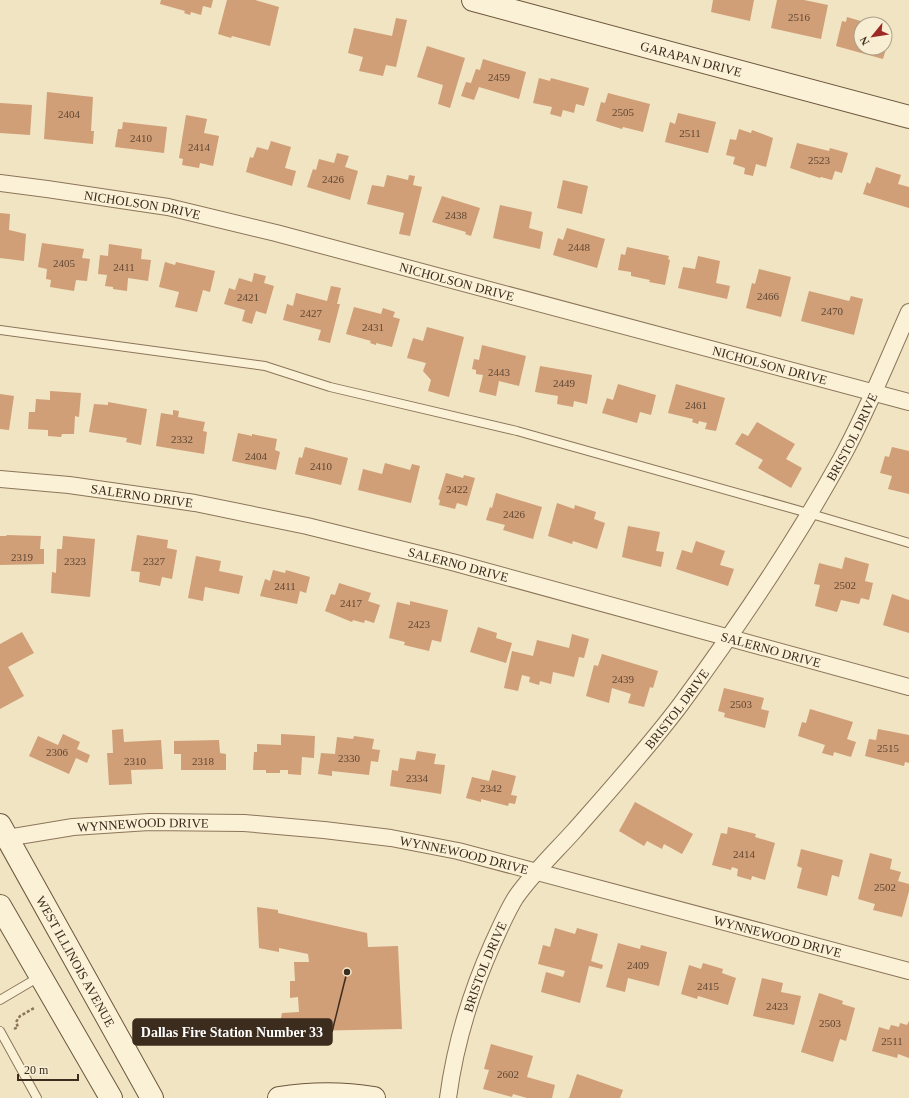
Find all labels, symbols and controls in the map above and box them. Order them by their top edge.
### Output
house number: 2516 [788,11,811,23]
north arrow [853,16,893,56]
text: N [857,35,872,47]
street label: GARAPAN DRIVE [639,38,744,80]
house number: 2459 [488,71,511,83]
house number: 2505 [612,106,635,118]
house number: 2404 [58,108,81,120]
house number: 2511 [679,127,701,139]
house number: 2410 [130,132,153,144]
house number: 2414 [188,141,211,153]
house number: 2523 [808,154,831,166]
house number: 2426 [322,173,345,185]
street label: NICHOLSON DRIVE [83,188,202,223]
house number: 2438 [445,209,468,221]
house number: 2448 [568,241,591,253]
house number: 2405 [53,257,76,269]
street label: NICHOLSON DRIVE [398,259,516,304]
house number: 2411 [113,261,135,273]
house number: 2466 [757,290,780,302]
house number: 2421 [237,291,259,303]
house number: 2470 [821,305,844,317]
house number: 2427 [300,307,323,319]
house number: 2431 [362,321,384,333]
street label: NICHOLSON DRIVE [711,343,829,388]
house number: 2443 [488,366,511,378]
house number: 2449 [553,377,576,389]
street label: BRISTOL DRIVE [823,391,881,483]
house number: 2461 [685,399,707,411]
house number: 2332 [171,433,193,445]
house number: 2404 [245,450,268,462]
house number: 2410 [310,460,333,472]
street label: SALERNO DRIVE [90,481,194,511]
house number: 2422 [446,483,468,495]
house number: 2426 [503,508,526,520]
street label: SALERNO DRIVE [407,544,510,585]
house number: 2319 [11,551,34,563]
house number: 2323 [64,555,87,567]
house number: 2327 [143,555,166,567]
house number: 2502 [834,579,856,591]
house number: 2411 [274,580,296,592]
house number: 2417 [340,597,363,609]
house number: 2423 [408,618,431,630]
street label: SALERNO DRIVE [719,629,823,671]
street label: BRISTOL DRIVE [642,666,712,752]
house number: 2439 [612,673,635,685]
house number: 2503 [730,698,753,710]
house number: 2515 [877,742,900,754]
house number: 2306 [46,746,69,758]
house number: 2330 [338,752,361,764]
house number: 2310 [124,755,147,767]
house number: 2318 [192,755,215,767]
house number: 2334 [406,772,429,784]
house number: 2342 [480,782,502,794]
street label: WYNNEWOOD DRIVE [77,815,209,835]
street label: WYNNEWOOD DRIVE [398,833,530,877]
house number: 2414 [733,848,756,860]
house number: 2502 [874,881,896,893]
street label: WEST ILLINOIS AVENUE [33,893,118,1030]
street label: WYNNEWOOD DRIVE [712,912,843,961]
street label: BRISTOL DRIVE [460,919,510,1014]
house number: 2409 [627,959,650,971]
house number: 2415 [697,980,720,992]
house number: 2423 [766,1000,789,1012]
house number: 2503 [819,1017,842,1029]
callout: Dallas Fire Station Number 33 [133,1019,332,1045]
text: Dallas Fire Station Number 33 [141,1025,323,1040]
house number: 2511 [881,1035,903,1047]
scale bar [18,1056,78,1082]
text: 20 m [24,1063,49,1077]
house number: 2602 [497,1068,519,1080]

